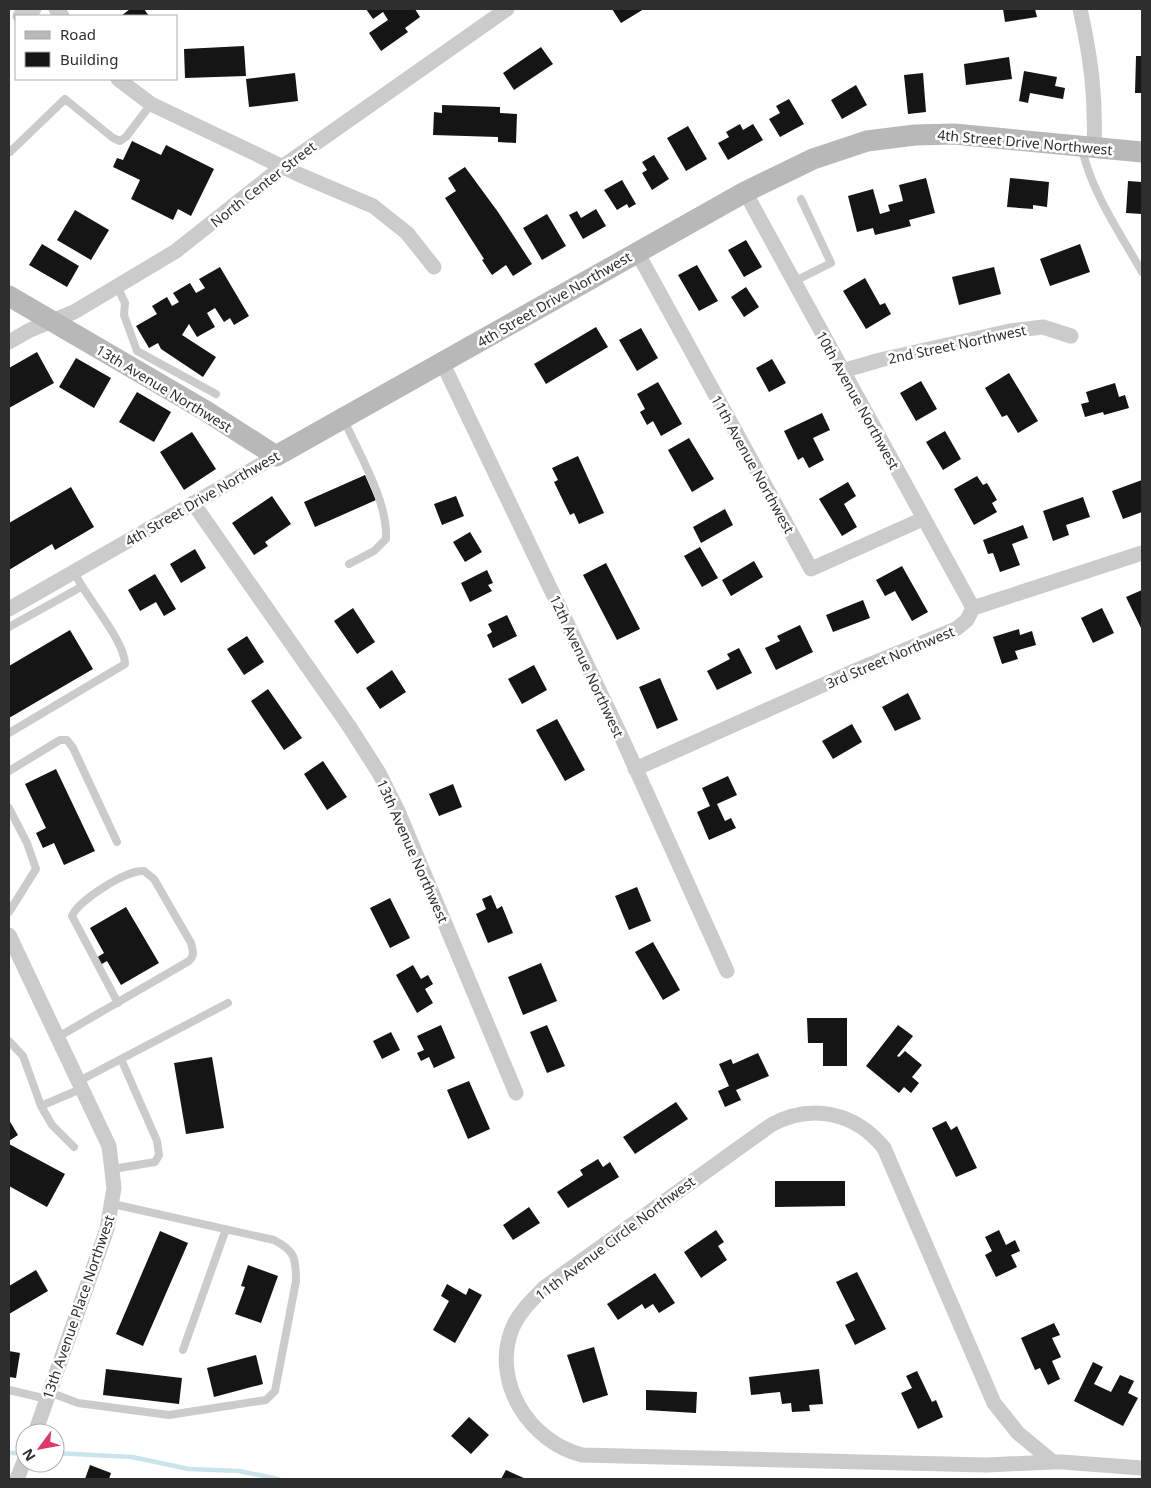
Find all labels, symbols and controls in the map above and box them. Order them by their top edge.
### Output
legend [15,15,178,80]
text: Road [60,24,96,44]
text: Building [60,49,118,69]
street label: 4th Street Drive Northwest [937,125,1113,159]
street label: North Center Street [206,137,320,231]
street label: 4th Street Drive Northwest [473,247,635,351]
street label: 2nd Street Northwest [886,320,1028,368]
street label: 10th Avenue Northwest [812,327,904,473]
street label: 13th Avenue Northwest [92,340,236,436]
street label: 11th Avenue Northwest [707,391,799,537]
street label: 4th Street Drive Northwest [121,446,283,550]
street label: 12th Avenue Northwest [546,592,628,740]
street label: 3rd Street Northwest [823,621,957,693]
street label: 13th Avenue Northwest [373,776,453,926]
street label: 11th Avenue Circle Northwest [531,1172,699,1304]
street label: 13th Avenue Place Northwest [38,1212,118,1402]
north arrow [15,1423,65,1473]
text: N [17,1445,40,1465]

